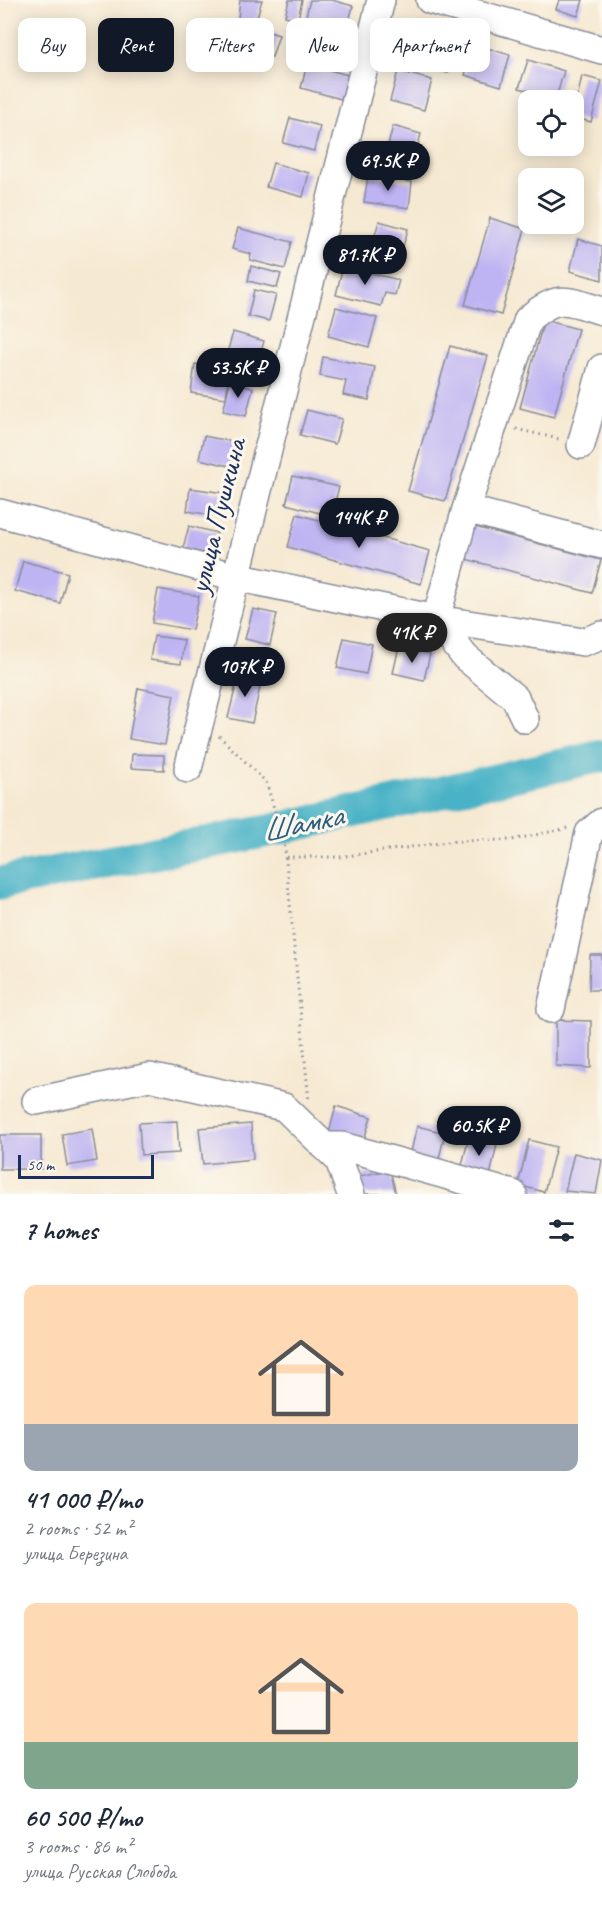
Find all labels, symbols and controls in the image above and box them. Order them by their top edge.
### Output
chip: Buy [18,18,86,72]
chip: Rent [98,18,174,72]
chip: Filters [186,18,274,72]
chip: New [286,18,358,72]
chip: Apartment [370,18,490,72]
map controls [518,90,584,234]
button: locate [518,90,584,156]
pin: 69.5K ₽ [333,141,443,192]
text: 69.5K ₽ [360,148,416,173]
button: layers [518,168,584,234]
pin: 81.7K ₽ [310,235,420,286]
text: 81.7K ₽ [337,242,393,267]
pin: 53.5K ₽ [183,348,293,399]
text: 53.5K ₽ [210,355,266,380]
street label: улица Пушкина [179,432,255,599]
pin: 144K ₽ [310,498,408,549]
text: 144K ₽ [333,505,385,530]
pin: 41K ₽ [370,613,454,664]
text: 41K ₽ [390,620,434,645]
pin: 107K ₽ [196,647,294,698]
text: 107K ₽ [219,654,271,679]
water label: Шамка [258,794,349,851]
pin: 60.5K ₽ [424,1106,534,1157]
text: 60.5K ₽ [451,1113,507,1138]
scale bar [18,1152,154,1180]
text: 50 m [27,1155,54,1175]
text: 7 homes [24,1214,97,1247]
icon: filters [545,1214,578,1247]
icon: home [247,1324,355,1432]
text: 41 000 ₽/mo [24,1483,142,1516]
text: 2 rooms · 52 m² [24,1516,132,1541]
text: улица Березина [24,1541,127,1566]
icon: home [247,1642,355,1750]
text: 60 500 ₽/mo [24,1801,142,1834]
text: 3 rooms · 86 m² [24,1834,132,1859]
text: улица Русская Слобода [24,1859,176,1884]

